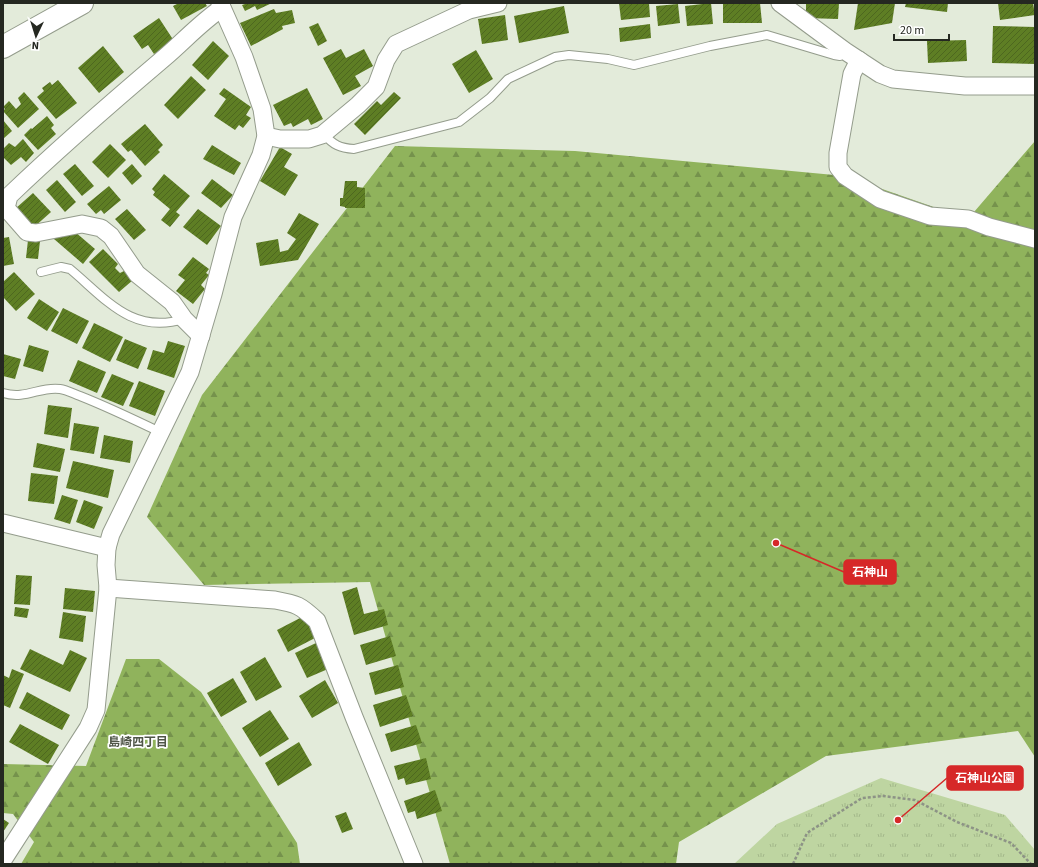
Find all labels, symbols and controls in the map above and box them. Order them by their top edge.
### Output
north arrow [16,16,56,56]
scale bar [894,16,949,42]
text: 20 m [900,22,924,39]
text: N [31,38,40,53]
callout: 石神山 [844,560,896,584]
text: 石神山 [852,564,888,581]
district label: 島崎四丁目 [108,734,168,751]
callout: 石神山公園 [947,766,1023,790]
text: 石神山公園 [955,770,1015,787]

